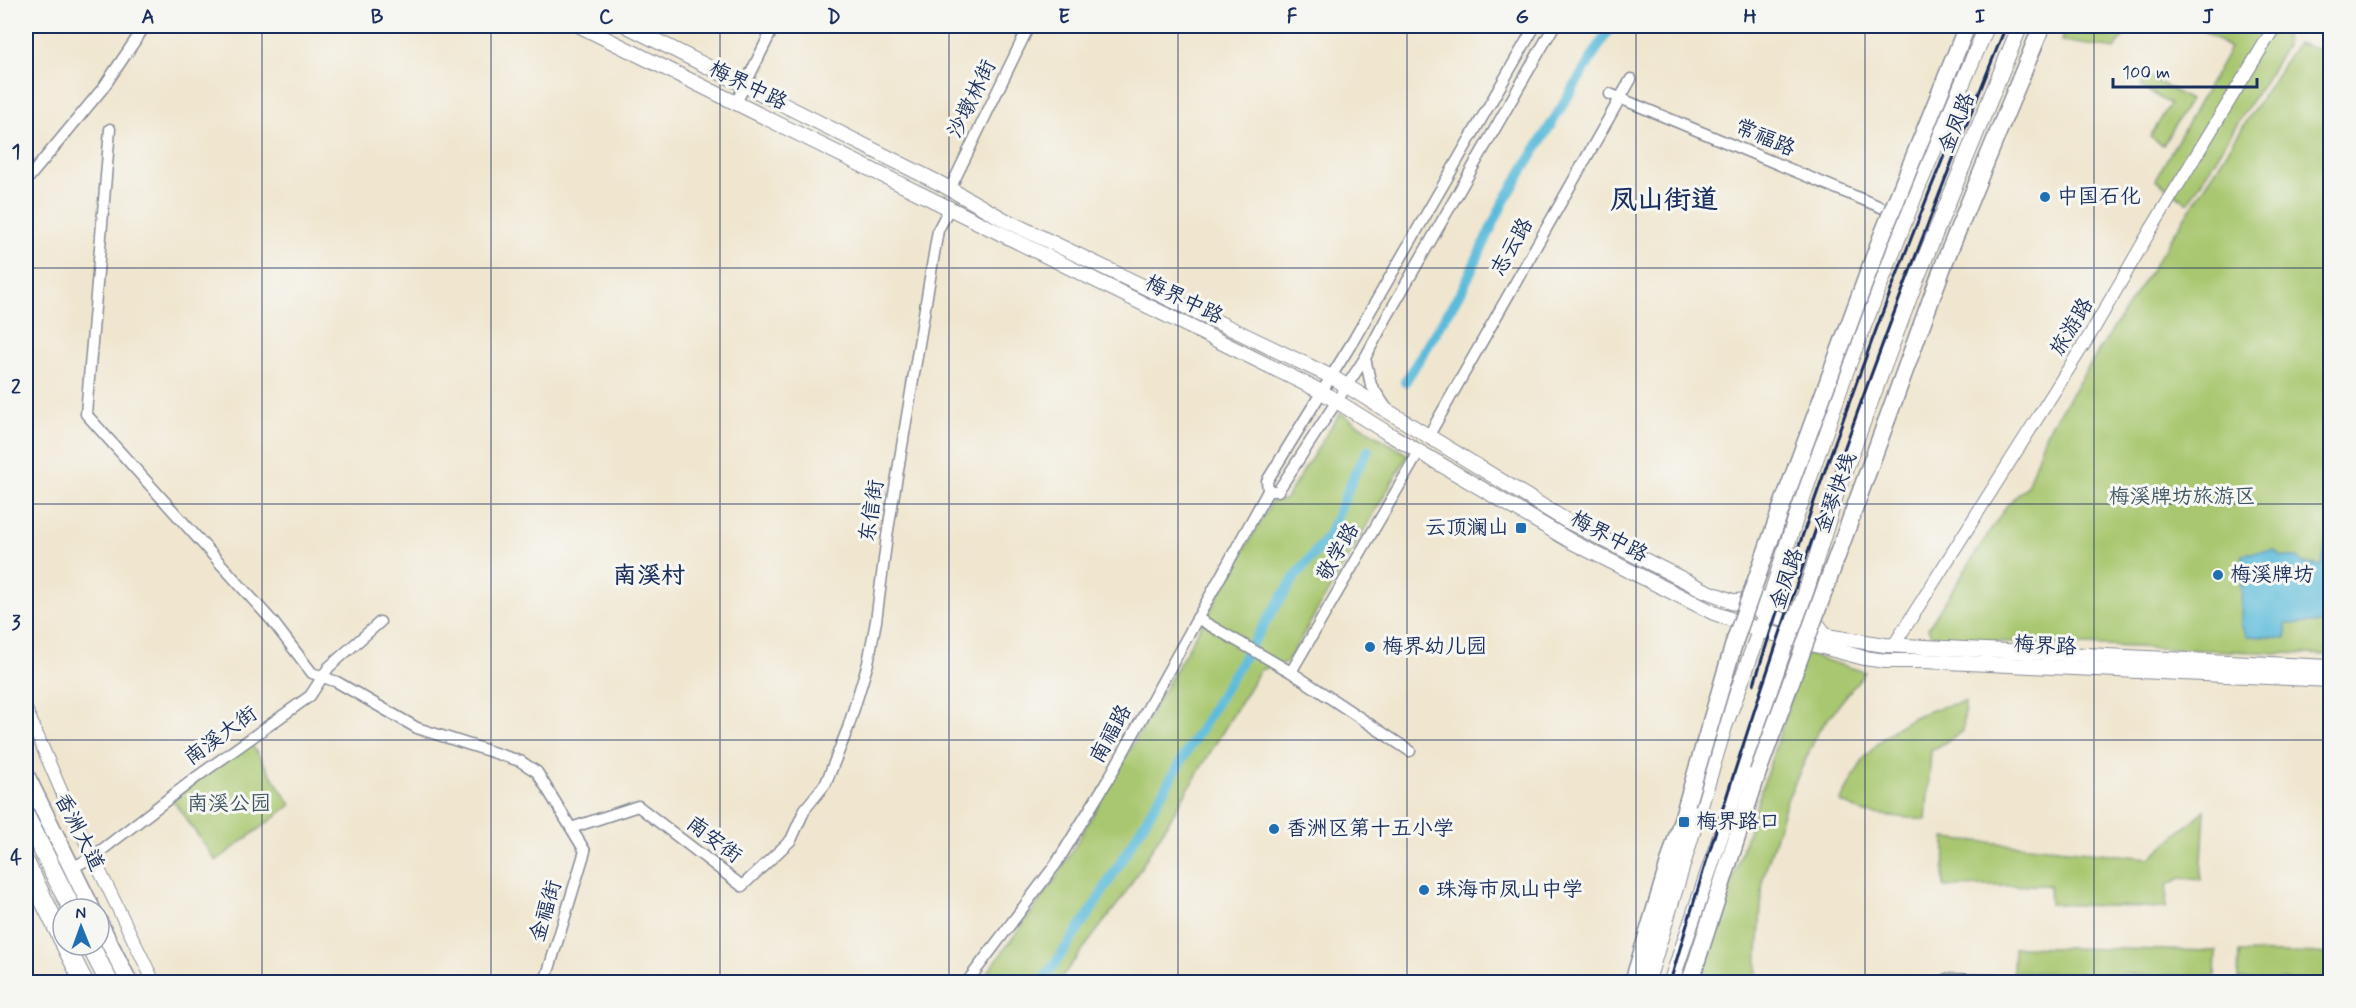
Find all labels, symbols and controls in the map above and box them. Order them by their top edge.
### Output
text: A [141,4,155,31]
text: B [371,4,384,31]
text: C [599,4,614,31]
text: D [827,4,841,31]
text: E [1058,4,1070,31]
text: F [1287,4,1298,31]
text: G [1515,4,1529,31]
text: H [1743,4,1757,31]
text: I [1975,4,1985,31]
text: J [2202,4,2214,31]
scale bar [2113,51,2257,89]
street label: 梅界中路 [704,55,792,117]
street label: 沙墩林街 [941,55,1003,143]
text: 100 m [2122,61,2170,85]
street label: 金凤路 [1932,89,1982,157]
street label: 常福路 [1731,113,1799,163]
text: 1 [12,139,20,166]
district label: 凤山街道 [1610,183,1718,218]
place label: 中国石化 [2057,183,2141,211]
marker: 中国石化 [2038,190,2052,204]
street label: 志云路 [1484,213,1540,281]
street label: 梅界中路 [1140,269,1228,331]
street label: 旅游路 [2044,293,2100,361]
text: 2 [11,374,21,401]
street label: 金琴快线 [1808,449,1864,537]
street label: 东信街 [853,478,891,544]
park label: 梅溪牌坊旅游区 [2109,483,2256,511]
street label: 梅界中路 [1565,505,1653,569]
place label: 云顶澜山 [1425,514,1509,542]
street label: 敬学路 [1310,518,1366,586]
marker: 云顶澜山 [1514,521,1528,535]
street label: 金凤路 [1764,545,1810,613]
district label: 南溪村 [613,561,685,592]
place label: 梅溪牌坊 [2230,561,2314,589]
marker: 梅溪牌坊 [2211,568,2225,582]
text: 3 [11,610,21,637]
street label: 梅界路 [2013,630,2077,662]
place label: 梅界幼儿园 [1382,633,1487,661]
marker: 梅界幼儿园 [1363,640,1377,654]
street label: 南溪大街 [179,700,263,772]
street label: 南福路 [1083,700,1139,768]
street label: 香洲大道 [47,788,111,876]
park label: 南溪公园 [187,790,271,818]
place label: 梅界路口 [1696,808,1780,836]
street label: 南安街 [680,810,748,870]
place label: 香洲区第十五小学 [1286,815,1454,843]
marker: 梅界路口 [1677,815,1691,829]
marker: 香洲区第十五小学 [1267,822,1281,836]
text: 4 [10,845,22,872]
place label: 珠海市凤山中学 [1436,876,1583,904]
street label: 金福街 [523,877,569,945]
marker: 珠海市凤山中学 [1417,883,1431,897]
north arrow [51,897,111,957]
text: N [75,903,86,924]

